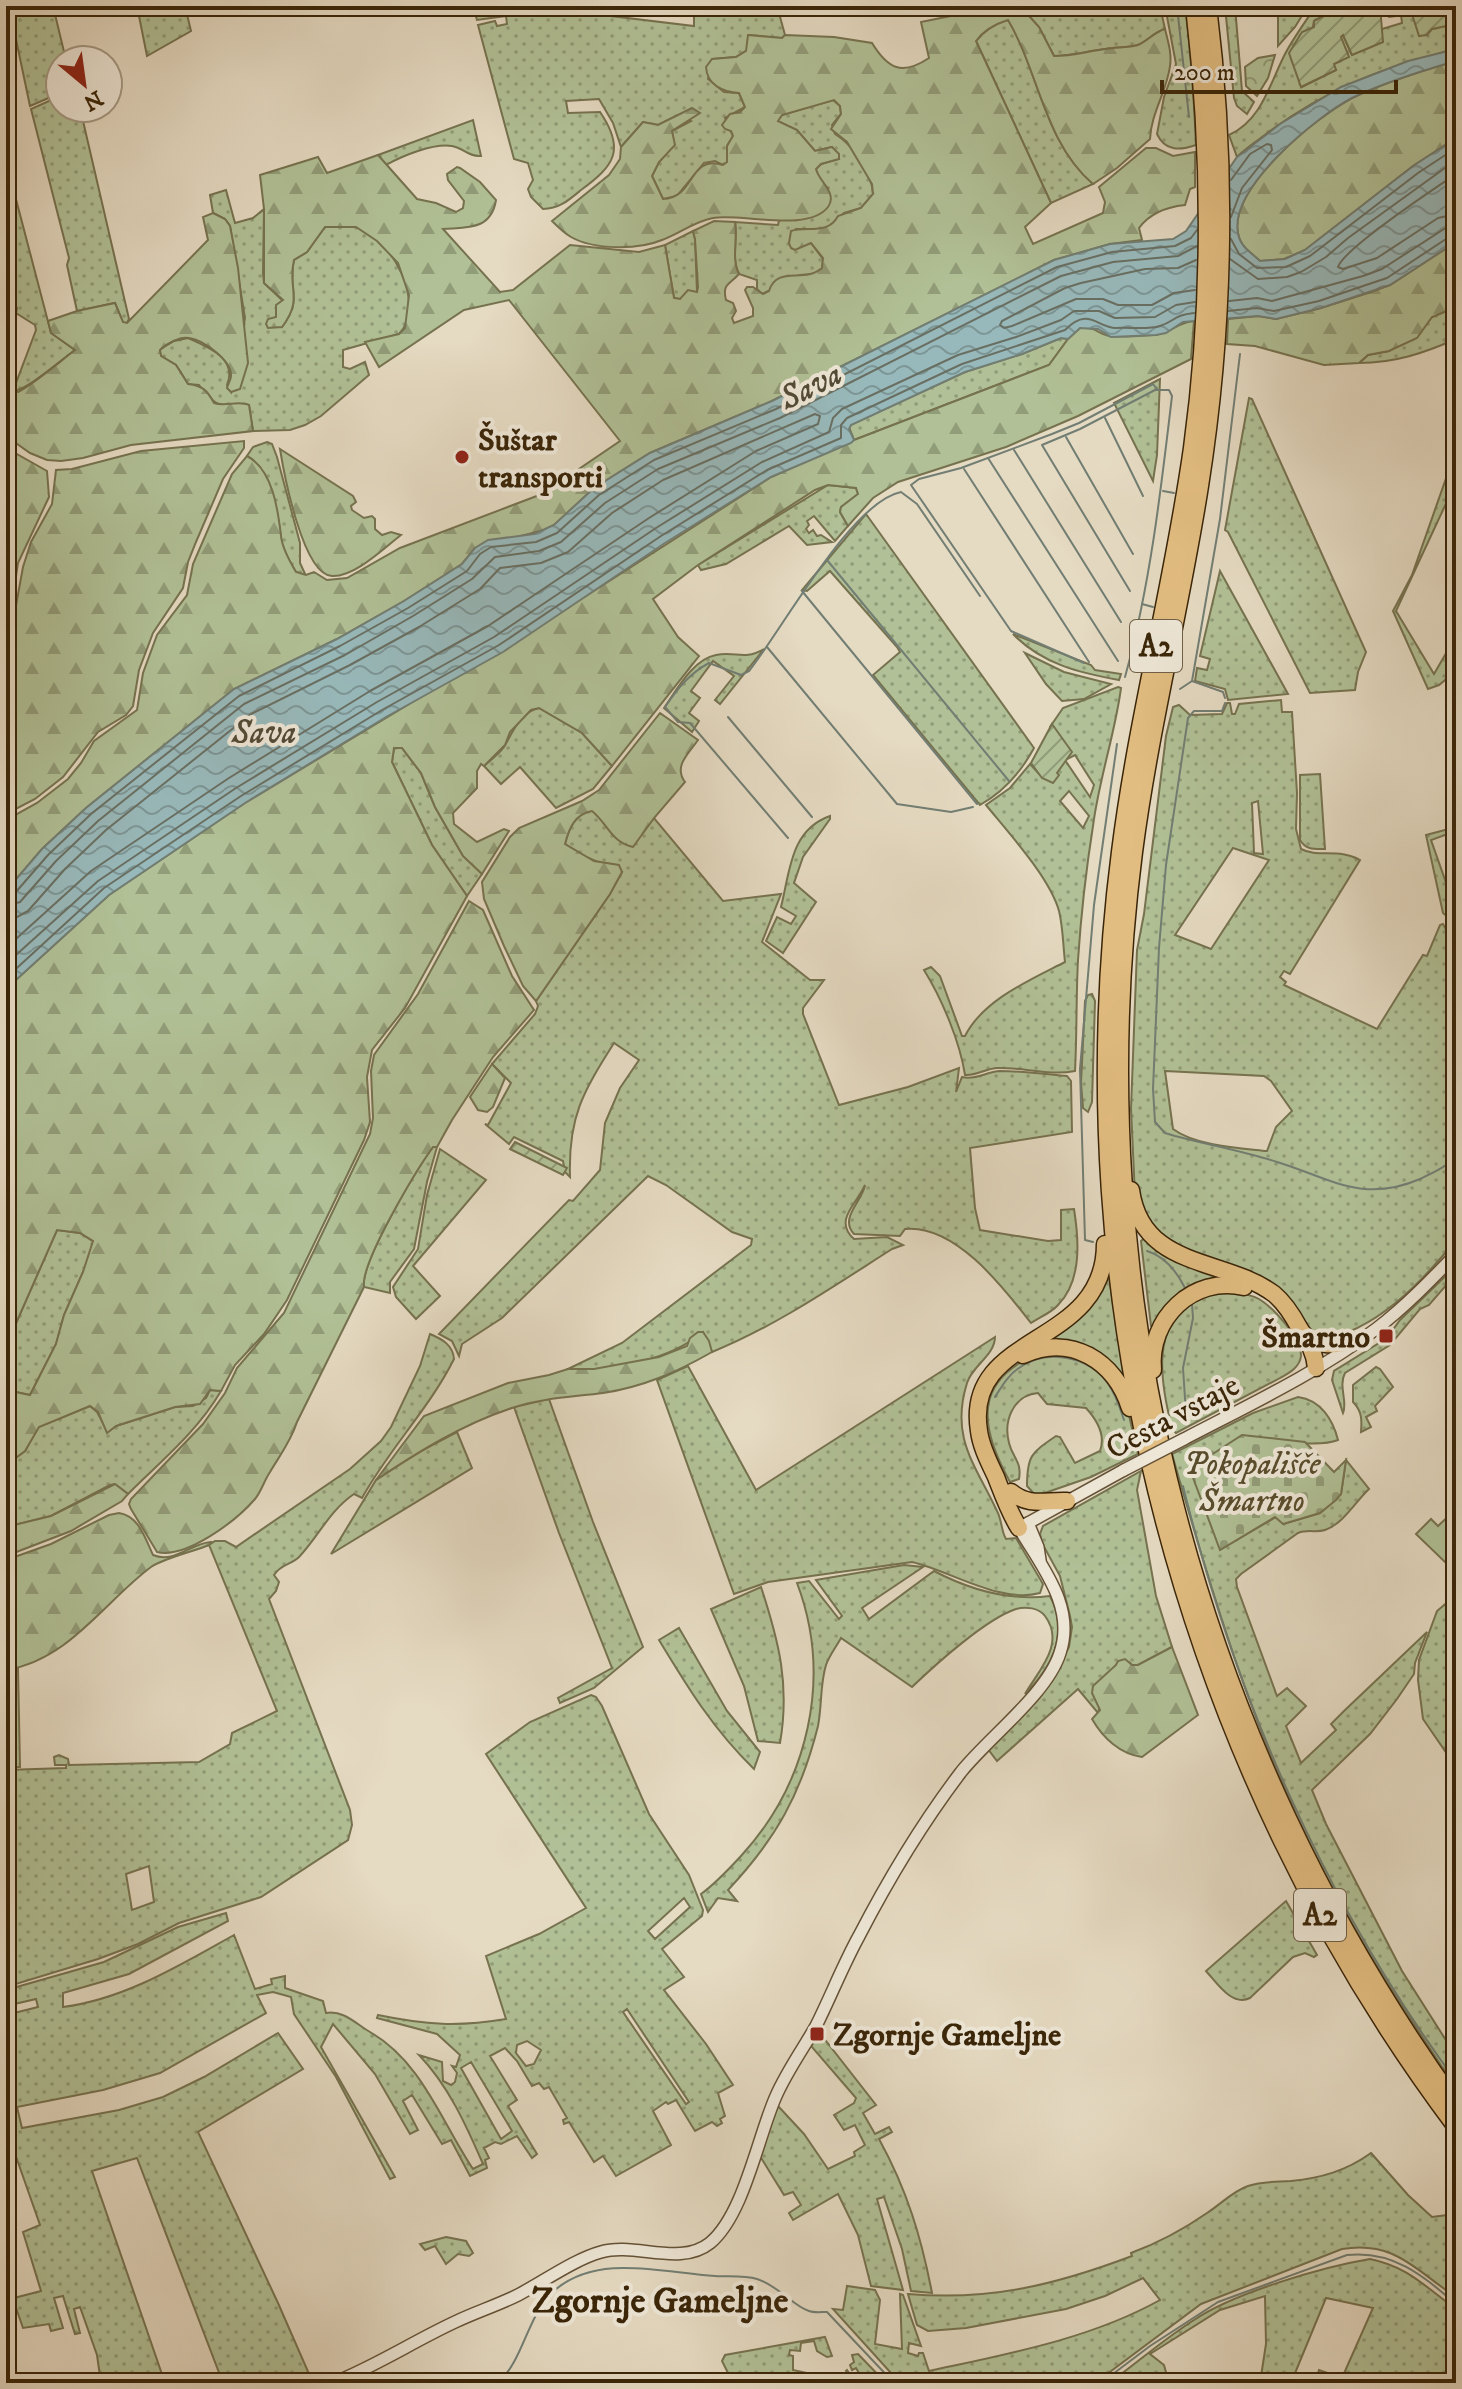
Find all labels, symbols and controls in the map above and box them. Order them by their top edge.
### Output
north arrow [44,44,124,124]
scale bar [1162,44,1396,94]
text: 200 m [1174,58,1235,88]
text: N [79,84,107,116]
water label: Sava [771,353,849,421]
place label: Šuštar transporti [478,420,603,498]
marker: Šuštar transporti [453,448,471,466]
road number: A2 [1130,620,1182,672]
water label: Sava [230,712,297,754]
place label: Šmartno [1261,1317,1370,1358]
marker: Šmartno [1377,1327,1395,1345]
street label: Cesta vstaje [1099,1366,1247,1470]
park label: Pokopališče Šmartno [1184,1445,1321,1522]
road number: A2 [1294,1889,1346,1941]
place label: Zgornje Gameljne [833,2016,1061,2056]
marker: Zgornje Gameljne [808,2025,826,2043]
district label: Zgornje Gameljne [532,2279,789,2324]

